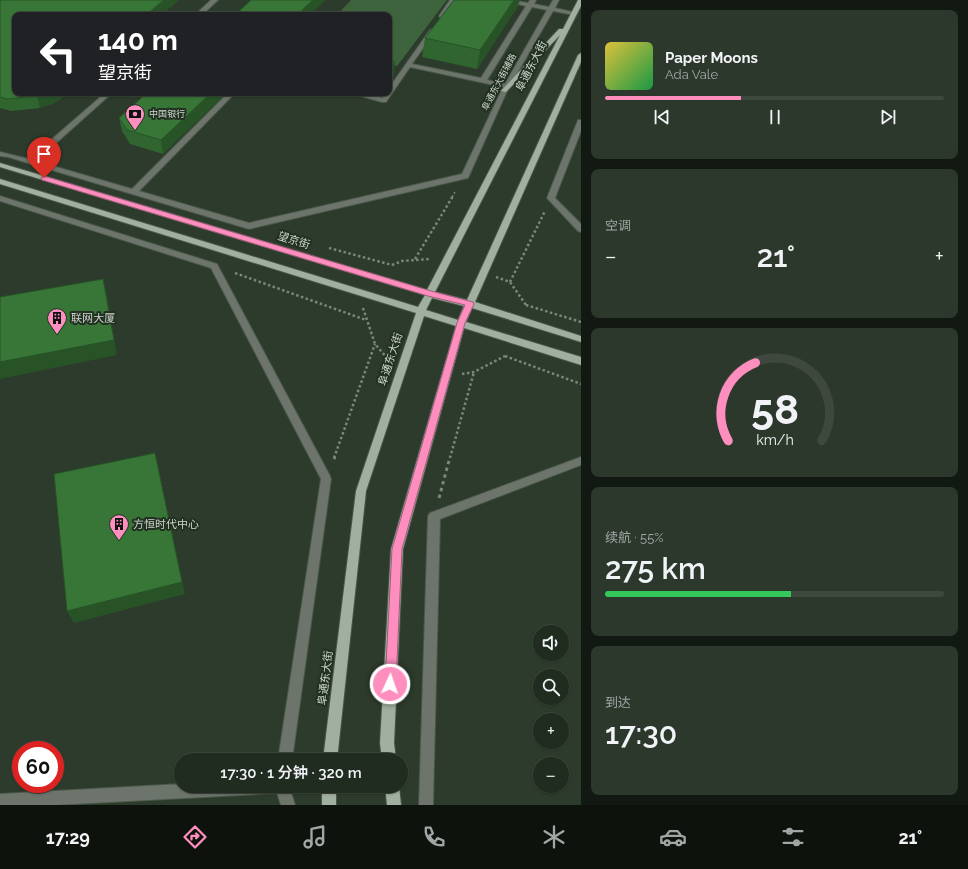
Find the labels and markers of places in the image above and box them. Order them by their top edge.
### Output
bank icon: 中国银行 [124,103,146,131]
place label: 中国银行 [149,109,185,119]
pin [27,137,61,178]
building icon: 联网大厦 [46,307,68,335]
place label: 联网大厦 [71,312,115,325]
building icon: 方恒时代中心 [108,513,130,541]
place label: 方恒时代中心 [133,518,199,531]

